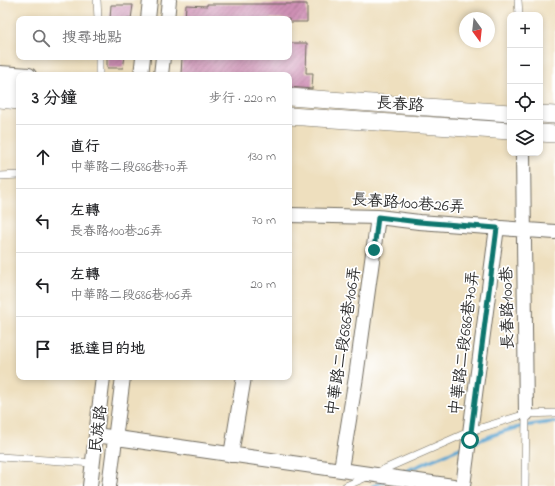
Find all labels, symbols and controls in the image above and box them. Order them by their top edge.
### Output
north arrow [459,12,495,48]
map controls [507,12,543,156]
button: + [507,12,543,48]
search box [16,16,292,60]
icon: search [30,27,52,49]
text: 搜尋地點 [62,27,122,49]
button: − [507,48,543,84]
button: locate [507,84,543,120]
text: 3 分鐘 [32,86,77,111]
text: 步行 · 220 m [209,89,276,108]
street label: 長春路 [375,91,425,119]
button: layers [507,120,543,156]
text: 直行 [70,136,100,158]
icon: ahead [32,146,54,168]
text: 130 m [248,147,276,166]
text: 中華路二段686巷70弄 [70,158,188,177]
street label: 長春路100巷26弄 [350,188,466,220]
text: 左轉 [70,200,100,222]
icon: left [32,210,54,232]
text: 70 m [252,211,276,230]
text: 長春路100巷26弄 [70,222,163,241]
route end [365,241,383,259]
text: 左轉 [70,264,100,286]
street label: 中華路二段686巷106弄 [320,264,368,418]
street label: 長春路100巷 [495,266,521,350]
street label: 中華路二段686巷70弄 [444,269,486,417]
icon: left [32,274,54,296]
text: 20 m [251,275,276,294]
text: 中華路二段686巷106弄 [70,286,193,305]
icon: arrive [32,338,54,360]
text: 抵達目的地 [70,338,145,360]
street label: 民族路 [84,404,114,454]
route start [461,431,479,449]

